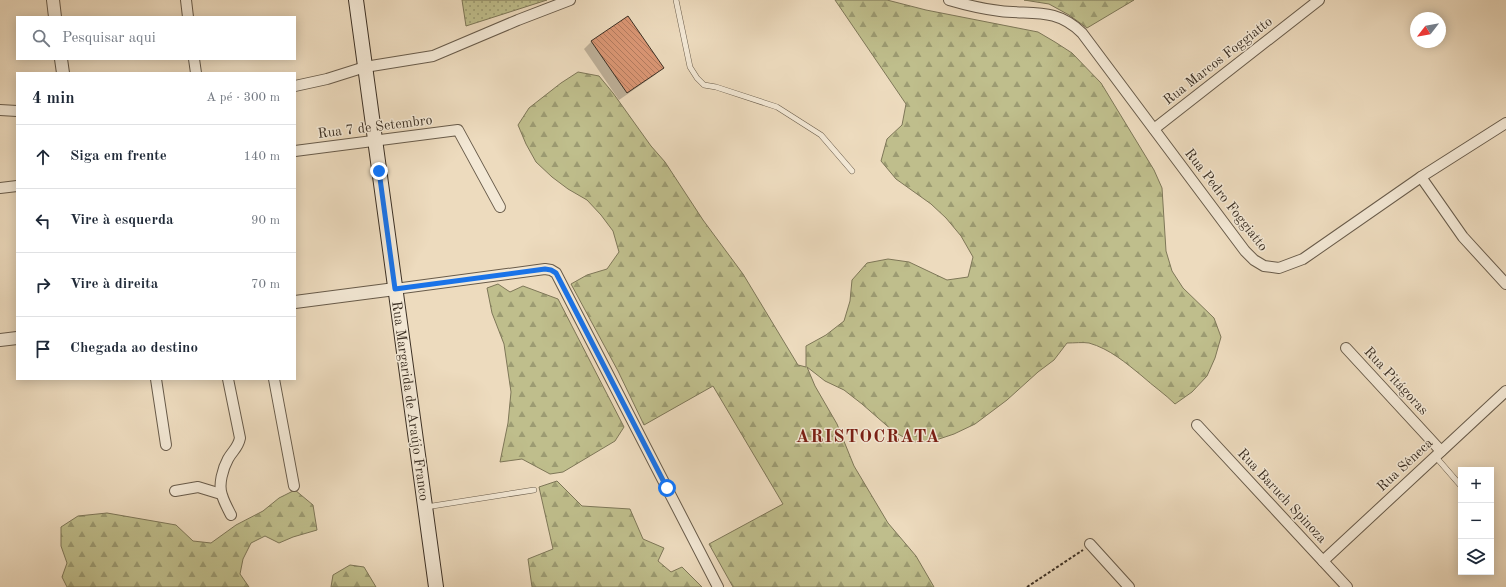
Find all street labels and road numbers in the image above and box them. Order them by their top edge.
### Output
street label: Rua Marcos Foggiatto [1161,14,1275,108]
street label: Rua 7 de Setembro [317,113,433,141]
street label: Rua Pedro Foggiatto [1182,146,1270,254]
street label: Rua Margarida de Araújo Franco [389,300,431,502]
street label: Rua Pitágoras [1361,345,1431,417]
street label: Rua Sêneca [1374,436,1436,494]
street label: Rua Baruch Spinoza [1235,446,1329,546]

